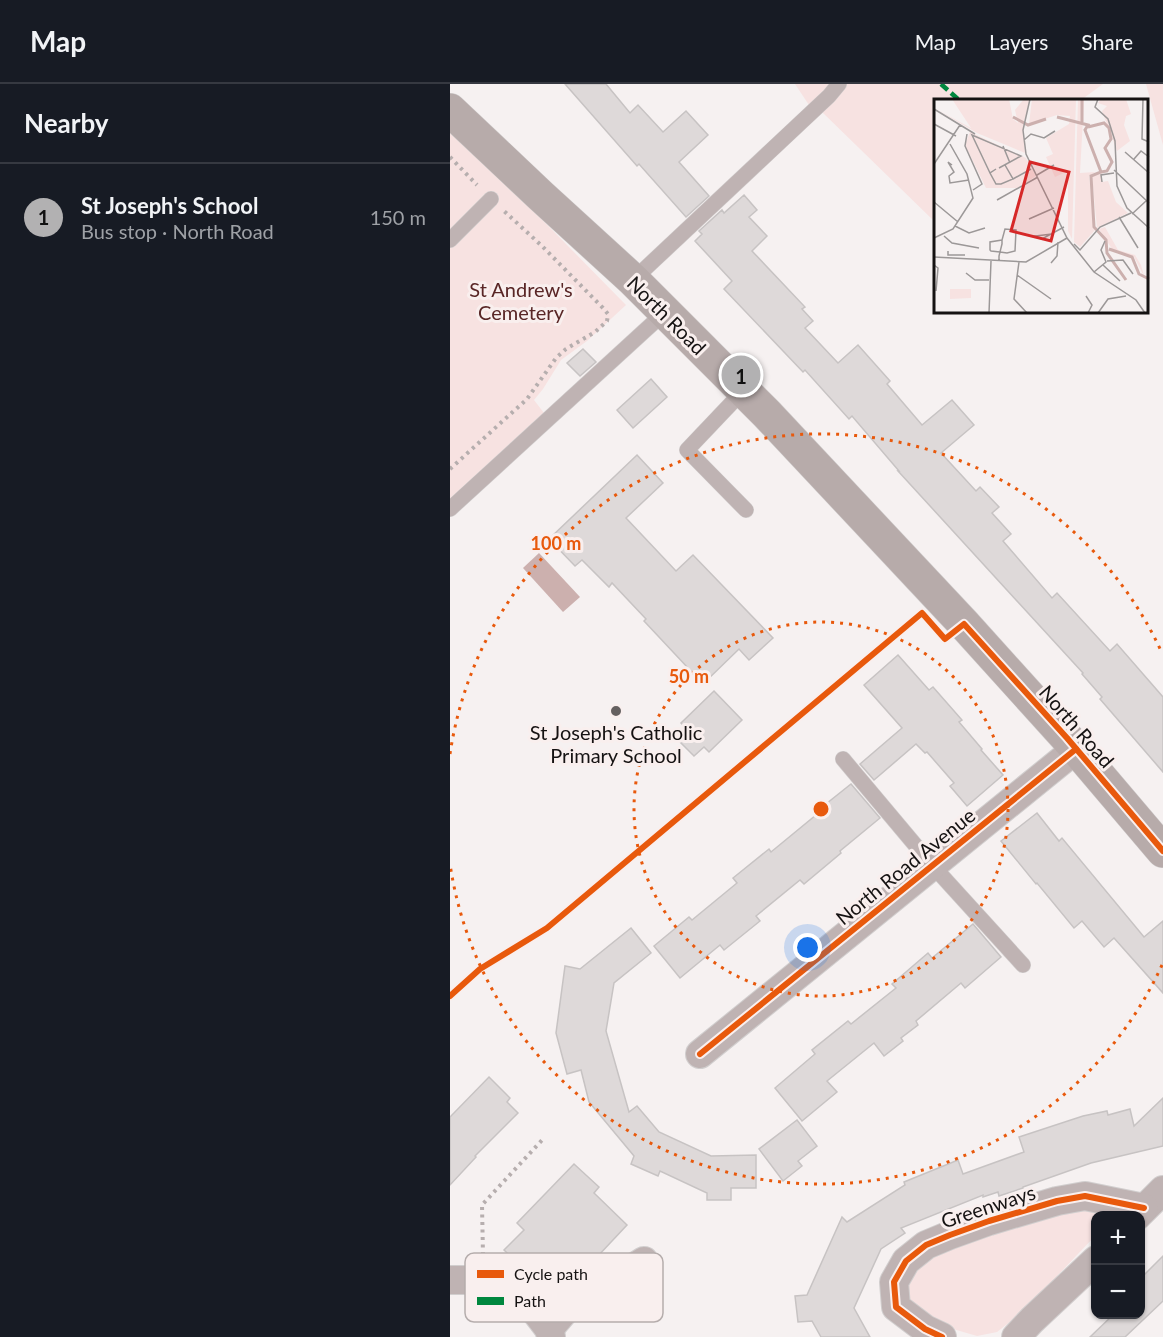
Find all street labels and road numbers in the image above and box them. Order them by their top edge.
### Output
street label: North Road [623,271,711,359]
street label: North Road [1035,680,1119,772]
street label: North Road Avenue [831,803,979,929]
street label: Greenways [938,1180,1038,1232]

